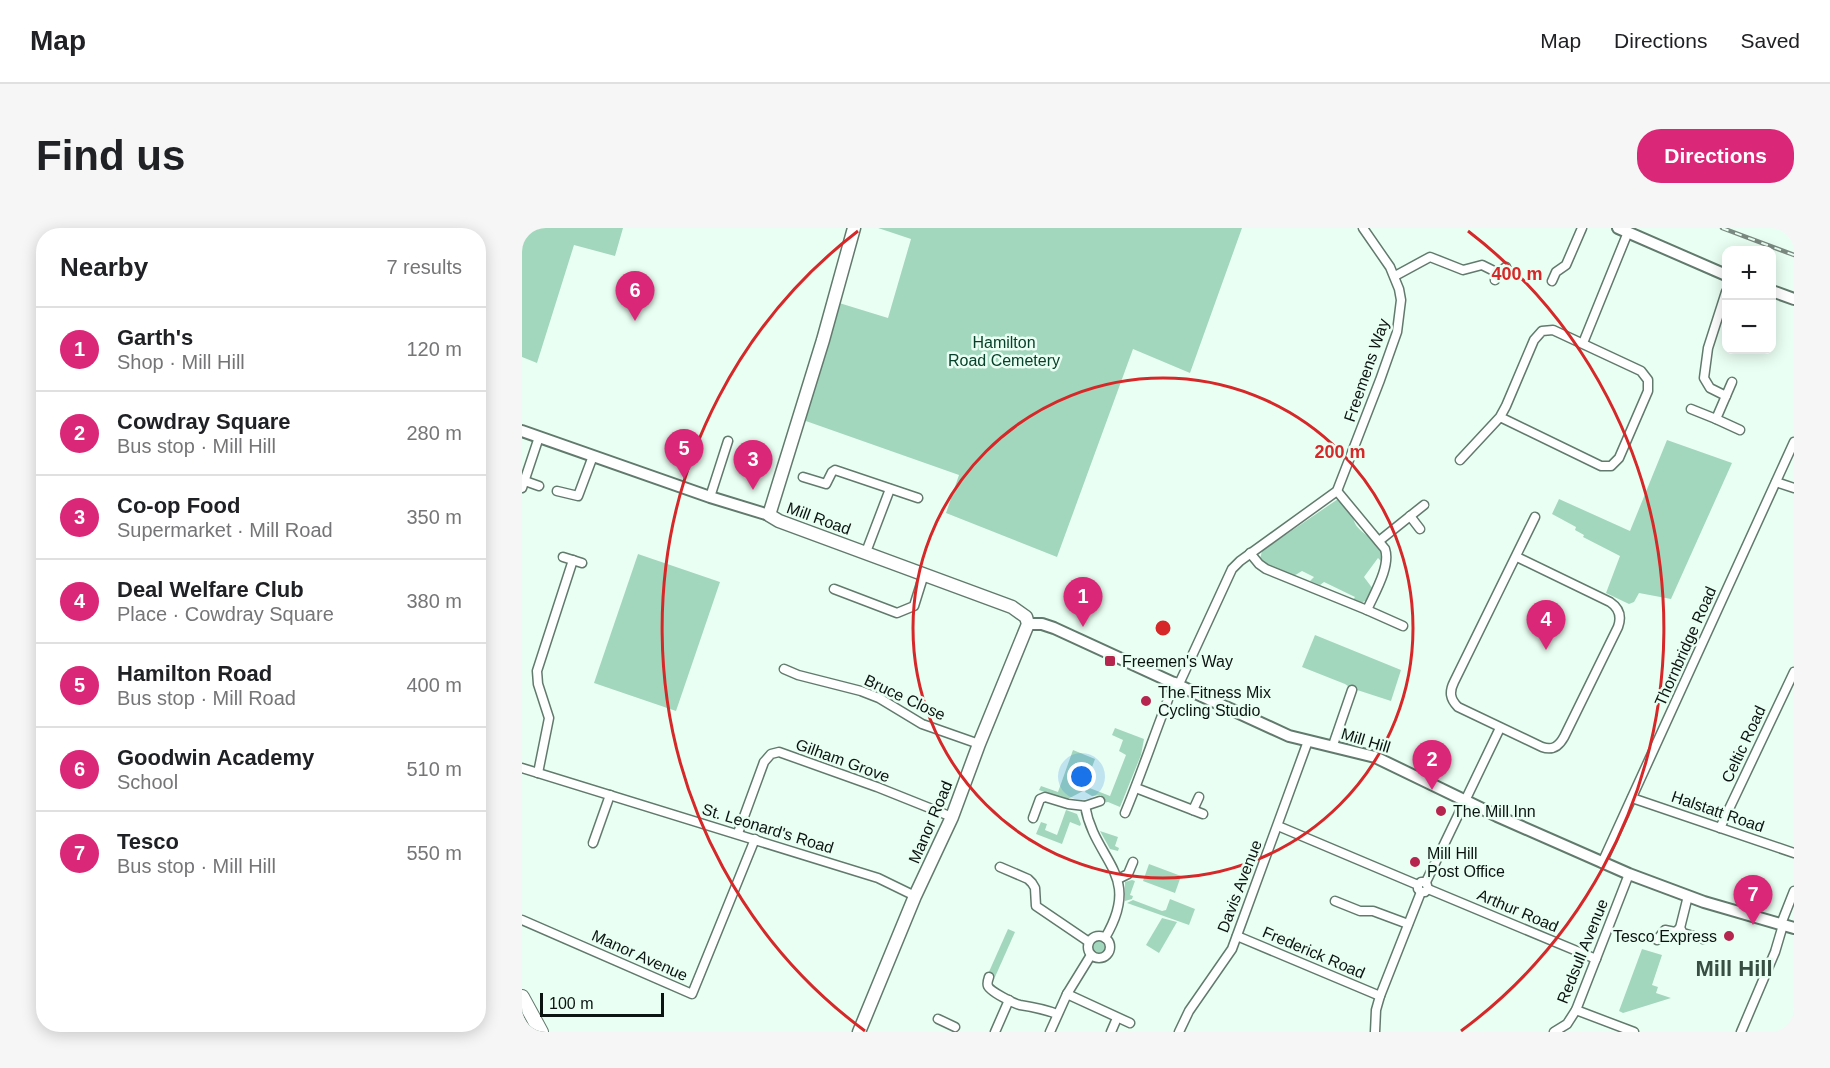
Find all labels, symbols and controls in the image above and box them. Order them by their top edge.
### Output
text: Map [30,25,86,56]
text: Map [1540,29,1581,52]
text: Directions [1614,29,1707,52]
text: Saved [1740,29,1800,52]
button: Directions [1637,129,1794,183]
text: Find us [36,132,185,179]
map controls [1722,246,1776,354]
button: + [1722,246,1776,300]
text: Nearby [60,252,148,282]
text: 7 results [386,256,462,278]
text: 400 m [1491,264,1543,284]
pin: 6 [616,272,654,321]
button: − [1722,300,1776,354]
street label: Freemens Way [1341,316,1392,424]
text: Garth's [117,325,193,350]
park label: Hamilton Road Cemetery [948,334,1060,369]
text: 1 [74,338,85,360]
text: 120 m [406,338,462,360]
text: Shop · Mill Hill [117,351,245,373]
text: Cowdray Square [117,409,291,434]
text: 2 [74,422,85,444]
text: 280 m [406,422,462,444]
pin: 5 [664,430,704,479]
text: Bus stop · Mill Hill [117,435,276,457]
pin: 3 [734,440,772,490]
text: 200 m [1314,442,1366,462]
text: Co-op Food [117,493,240,518]
street label: Mill Road [785,499,853,538]
text: 3 [74,506,85,528]
text: 350 m [406,506,462,528]
text: Supermarket · Mill Road [117,519,333,541]
text: Deal Welfare Club [117,577,304,602]
pin: 1 [1064,578,1102,627]
street label: Thornbridge Road [1651,584,1719,709]
text: 4 [74,590,85,612]
text: 380 m [406,590,462,612]
pin: 4 [1526,600,1566,650]
text: Place · Cowdray Square [117,603,334,625]
centre of rings [1153,618,1173,638]
place label: Freemen's Way [1122,653,1233,670]
marker: Freemen's Way [1103,654,1117,668]
text: Hamilton Road [117,661,272,686]
street label: Bruce Close [862,671,948,724]
text: 5 [74,674,85,696]
text: 400 m [406,674,462,696]
place label: The Fitness Mix Cycling Studio [1158,684,1271,719]
text: Bus stop · Mill Road [117,687,296,709]
marker: The Fitness Mix Cycling Studio [1139,694,1153,708]
street label: Celtic Road [1718,703,1769,785]
street label: Mill Hill [1339,725,1393,756]
street label: Gilham Grove [794,736,892,785]
pin: 2 [1412,740,1452,790]
text: Goodwin Academy [117,745,314,770]
text: 6 [74,758,85,780]
text: 510 m [406,758,462,780]
your location [1067,762,1096,791]
text: School [117,771,178,793]
street label: Manor Road [905,778,955,866]
street label: Halstatt Road [1669,788,1766,835]
street label: St. Leonard's Road [700,800,836,857]
place label: The Mill Inn [1453,803,1536,820]
marker: The Mill Inn [1434,804,1448,818]
text: Tesco [117,829,179,854]
street label: Davis Avenue [1214,838,1265,935]
text: 7 [74,842,85,864]
text: 550 m [406,842,462,864]
place label: Mill Hill Post Office [1427,845,1505,880]
text: Bus stop · Mill Hill [117,855,276,877]
marker: Mill Hill Post Office [1408,855,1422,869]
pin: 7 [1734,876,1772,925]
street label: Arthur Road [1475,886,1561,935]
street label: Redsull Avenue [1554,897,1611,1006]
street label: Frederick Road [1260,923,1367,982]
street label: Manor Avenue [589,927,690,984]
place label: Tesco Express [1613,928,1717,945]
marker: Tesco Express [1722,929,1736,943]
district label: Mill Hill [1696,956,1773,981]
scale bar [540,990,664,1018]
text: 100 m [549,995,593,1012]

